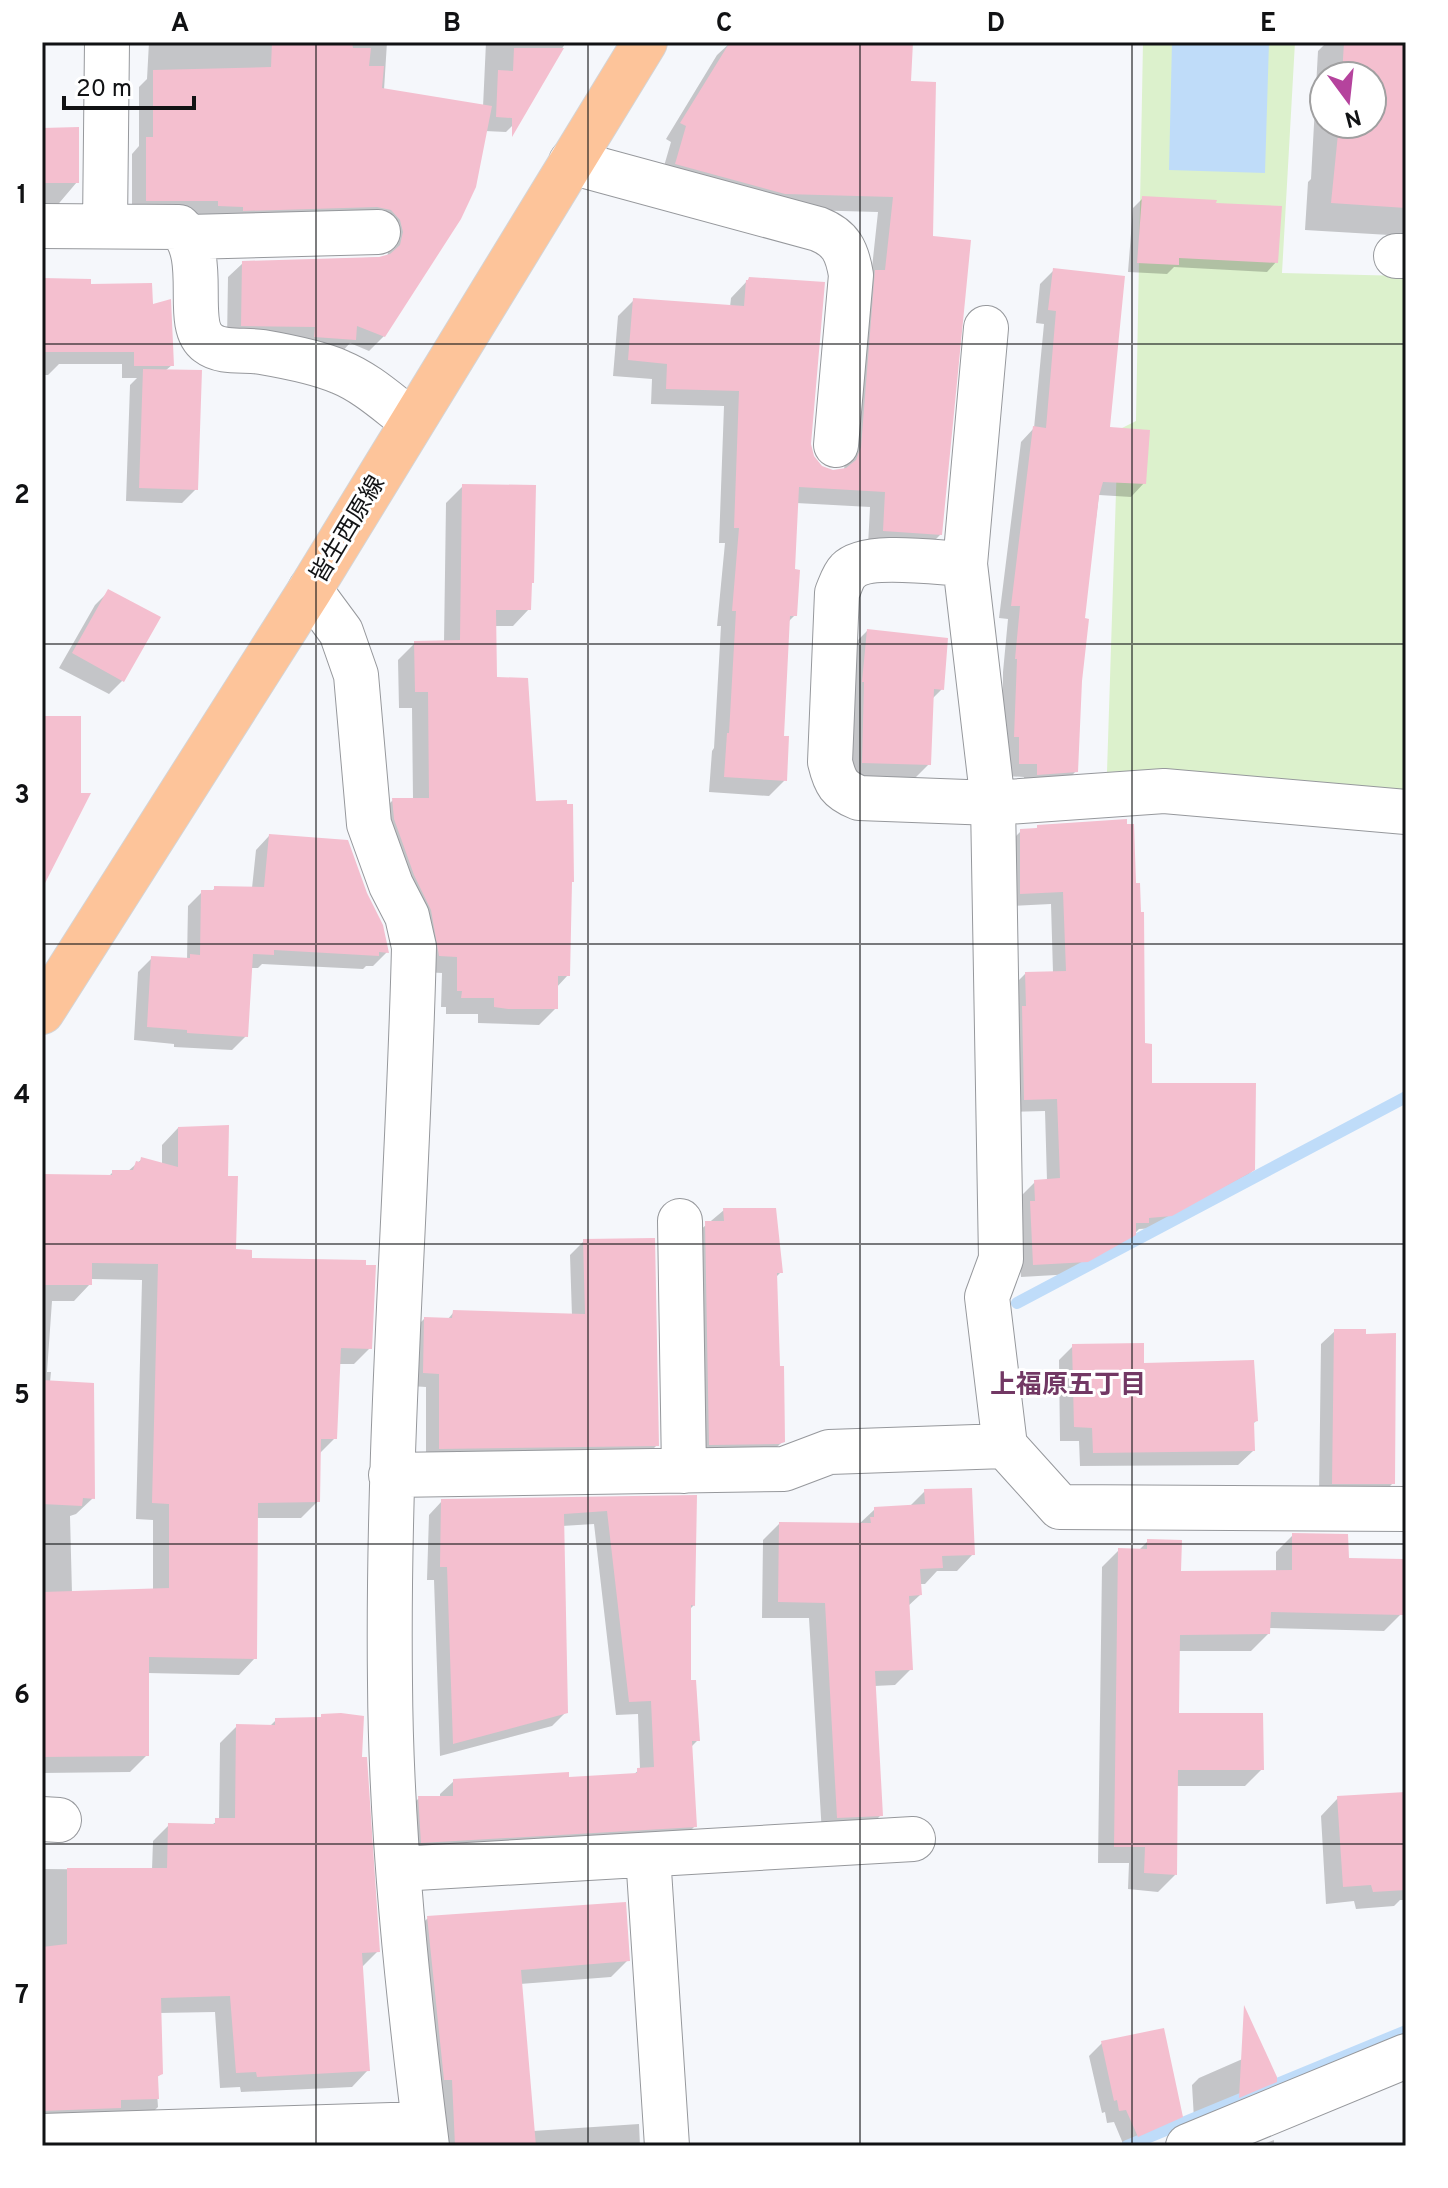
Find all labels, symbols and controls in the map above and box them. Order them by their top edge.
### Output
text: A [171,8,189,41]
text: B [443,8,461,41]
text: C [716,8,732,41]
text: D [987,8,1005,41]
text: E [1260,8,1276,41]
scale bar [64,60,194,110]
north arrow [1308,60,1388,140]
text: 20 m [76,75,132,105]
text: N [1341,102,1364,132]
text: 1 [17,180,27,213]
street label: 皆生西原線 [305,471,392,589]
text: 2 [14,480,30,513]
text: 3 [14,780,30,813]
text: 4 [14,1080,30,1113]
district label: 上福原五丁目 [990,1370,1146,1403]
text: 5 [14,1380,30,1413]
text: 6 [14,1680,30,1713]
text: 7 [15,1980,29,2013]

